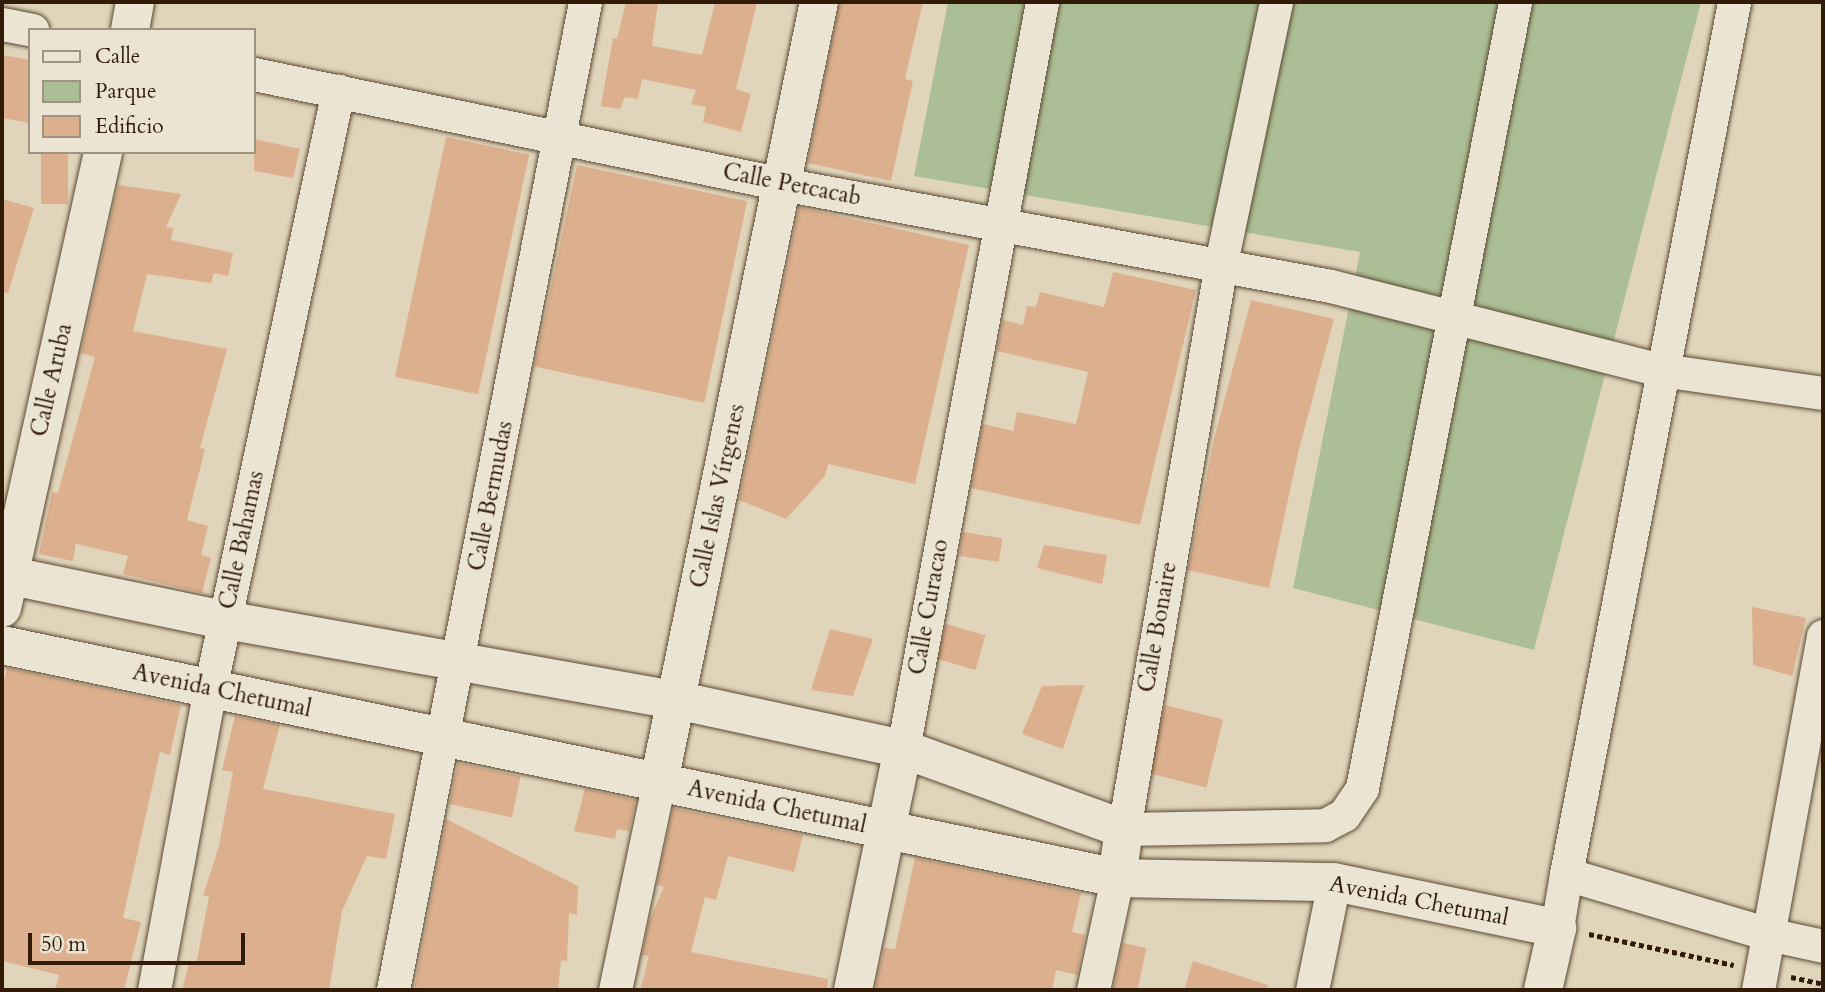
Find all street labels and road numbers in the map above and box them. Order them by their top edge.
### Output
street label: Calle Petcacab [720,158,864,212]
street label: Calle Aruba [26,321,78,439]
street label: Calle Islas Vírgenes [685,401,751,591]
street label: Calle Bermudas [463,419,519,573]
street label: Calle Bahamas [214,468,270,612]
street label: Calle Curacao [903,537,955,677]
street label: Calle Bonaire [1133,559,1183,695]
street label: Avenida Chetumal [130,659,314,723]
street label: Avenida Chetumal [685,775,869,839]
street label: Avenida Chetumal [1327,870,1511,932]

